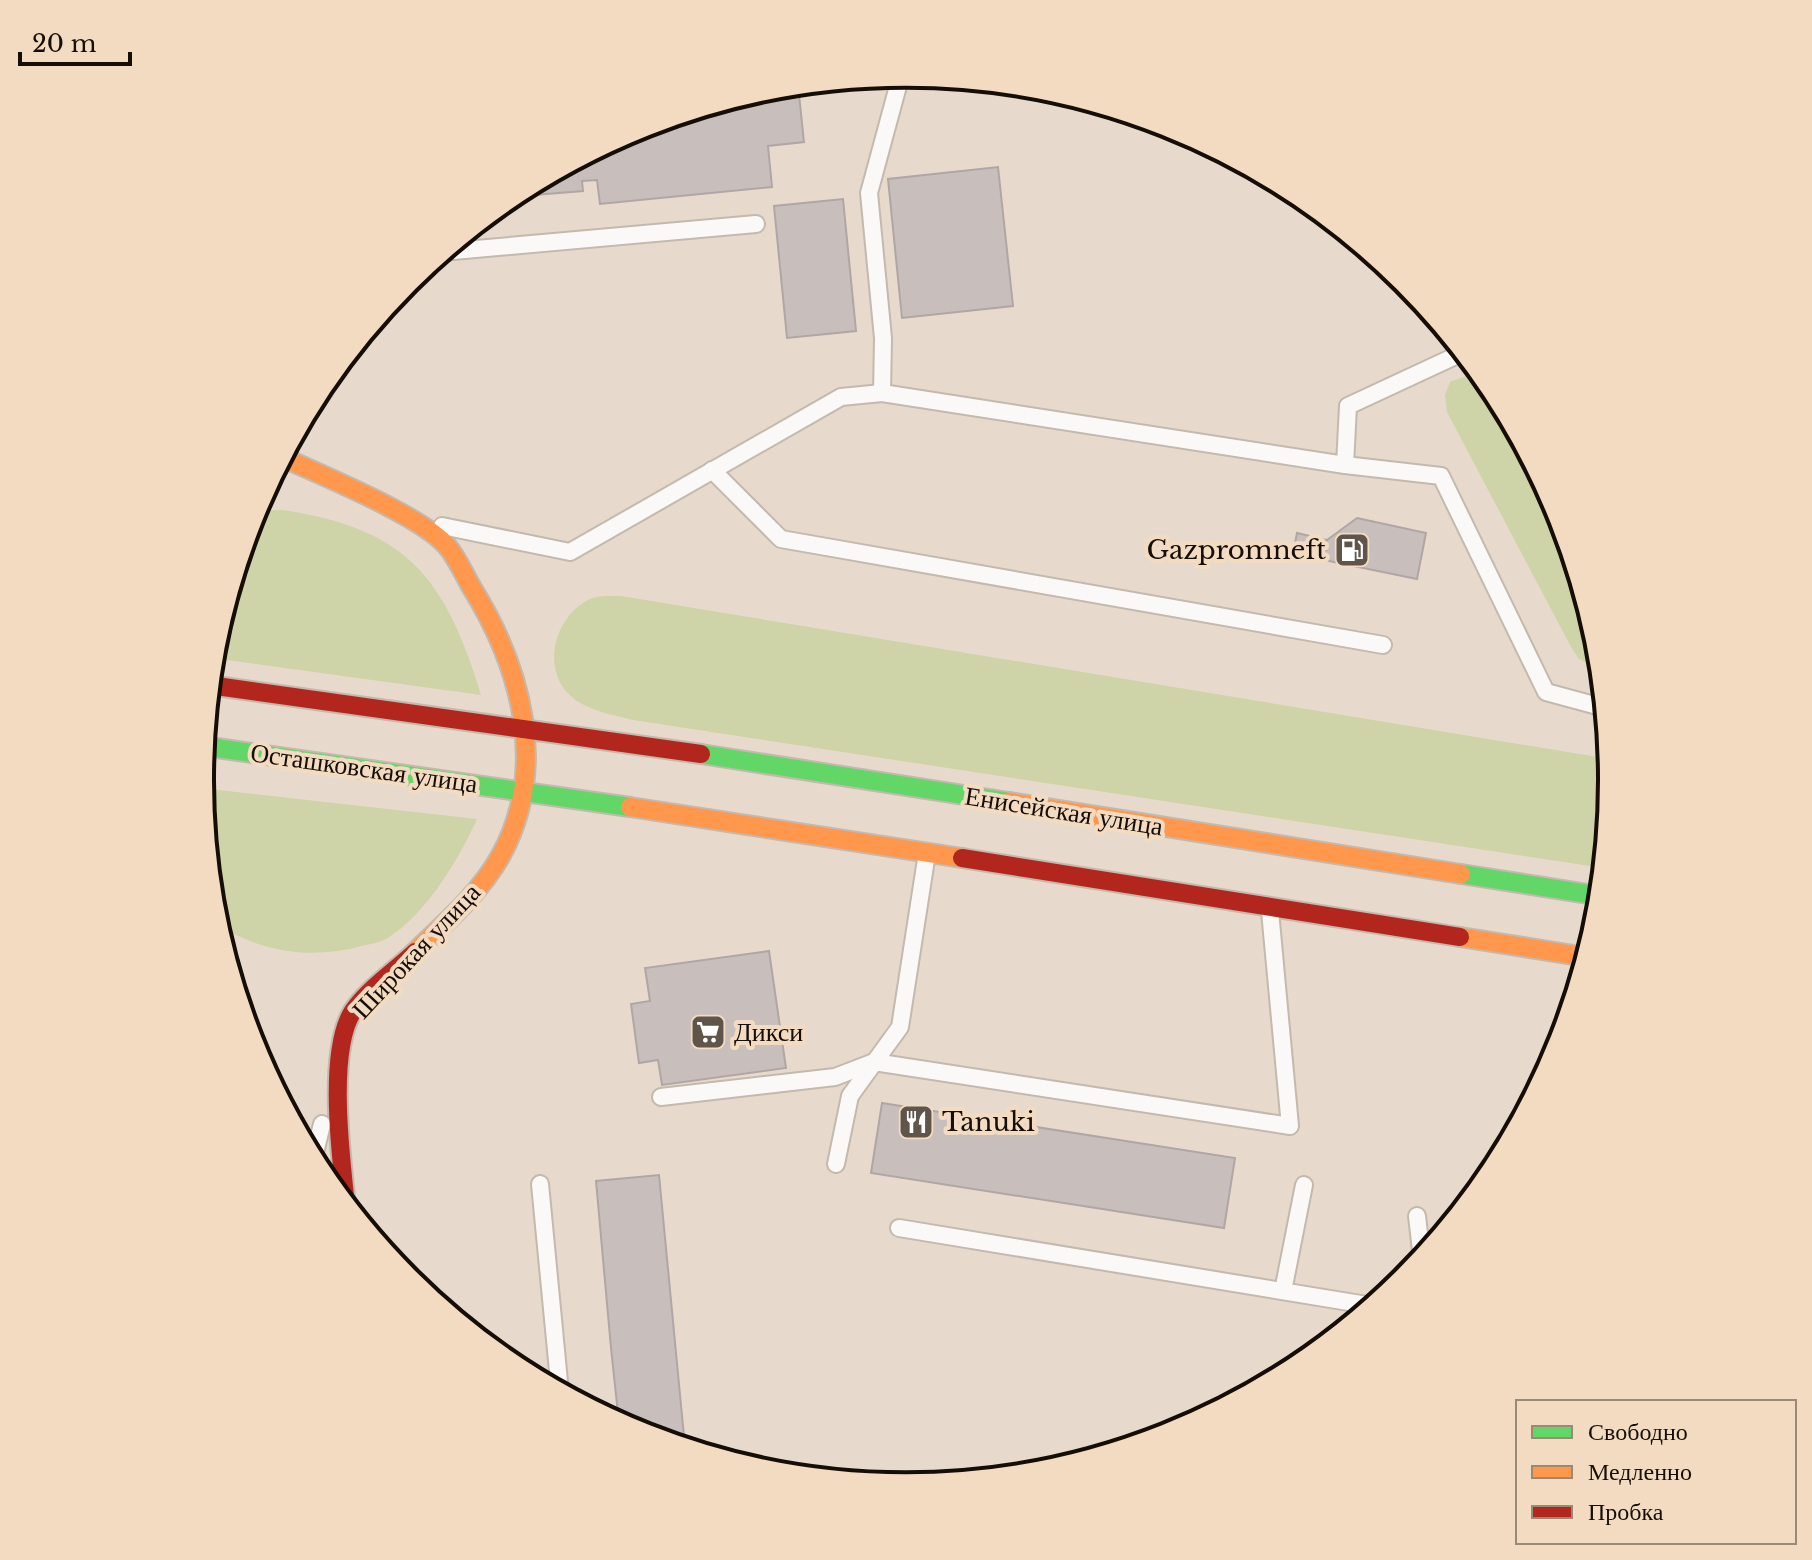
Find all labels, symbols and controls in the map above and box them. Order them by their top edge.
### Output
scale bar [20,16,130,66]
text: 20 m [32,29,97,58]
fuel station icon: Gazpromneft [1333,531,1371,569]
place label: Gazpromneft [1146,534,1326,566]
street label: Осташковская улица [248,736,480,800]
street label: Енисейская улица [963,780,1166,843]
street label: Широкая улица [345,876,487,1025]
supermarket icon: Дикси [689,1013,727,1051]
place label: Дикси [734,1016,803,1048]
restaurant icon: Tanuki [897,1103,935,1141]
place label: Tanuki [942,1106,1035,1138]
legend [1516,1400,1796,1544]
text: Свободно [1588,1417,1688,1446]
text: Медленно [1588,1457,1692,1486]
text: Пробка [1588,1497,1664,1526]

